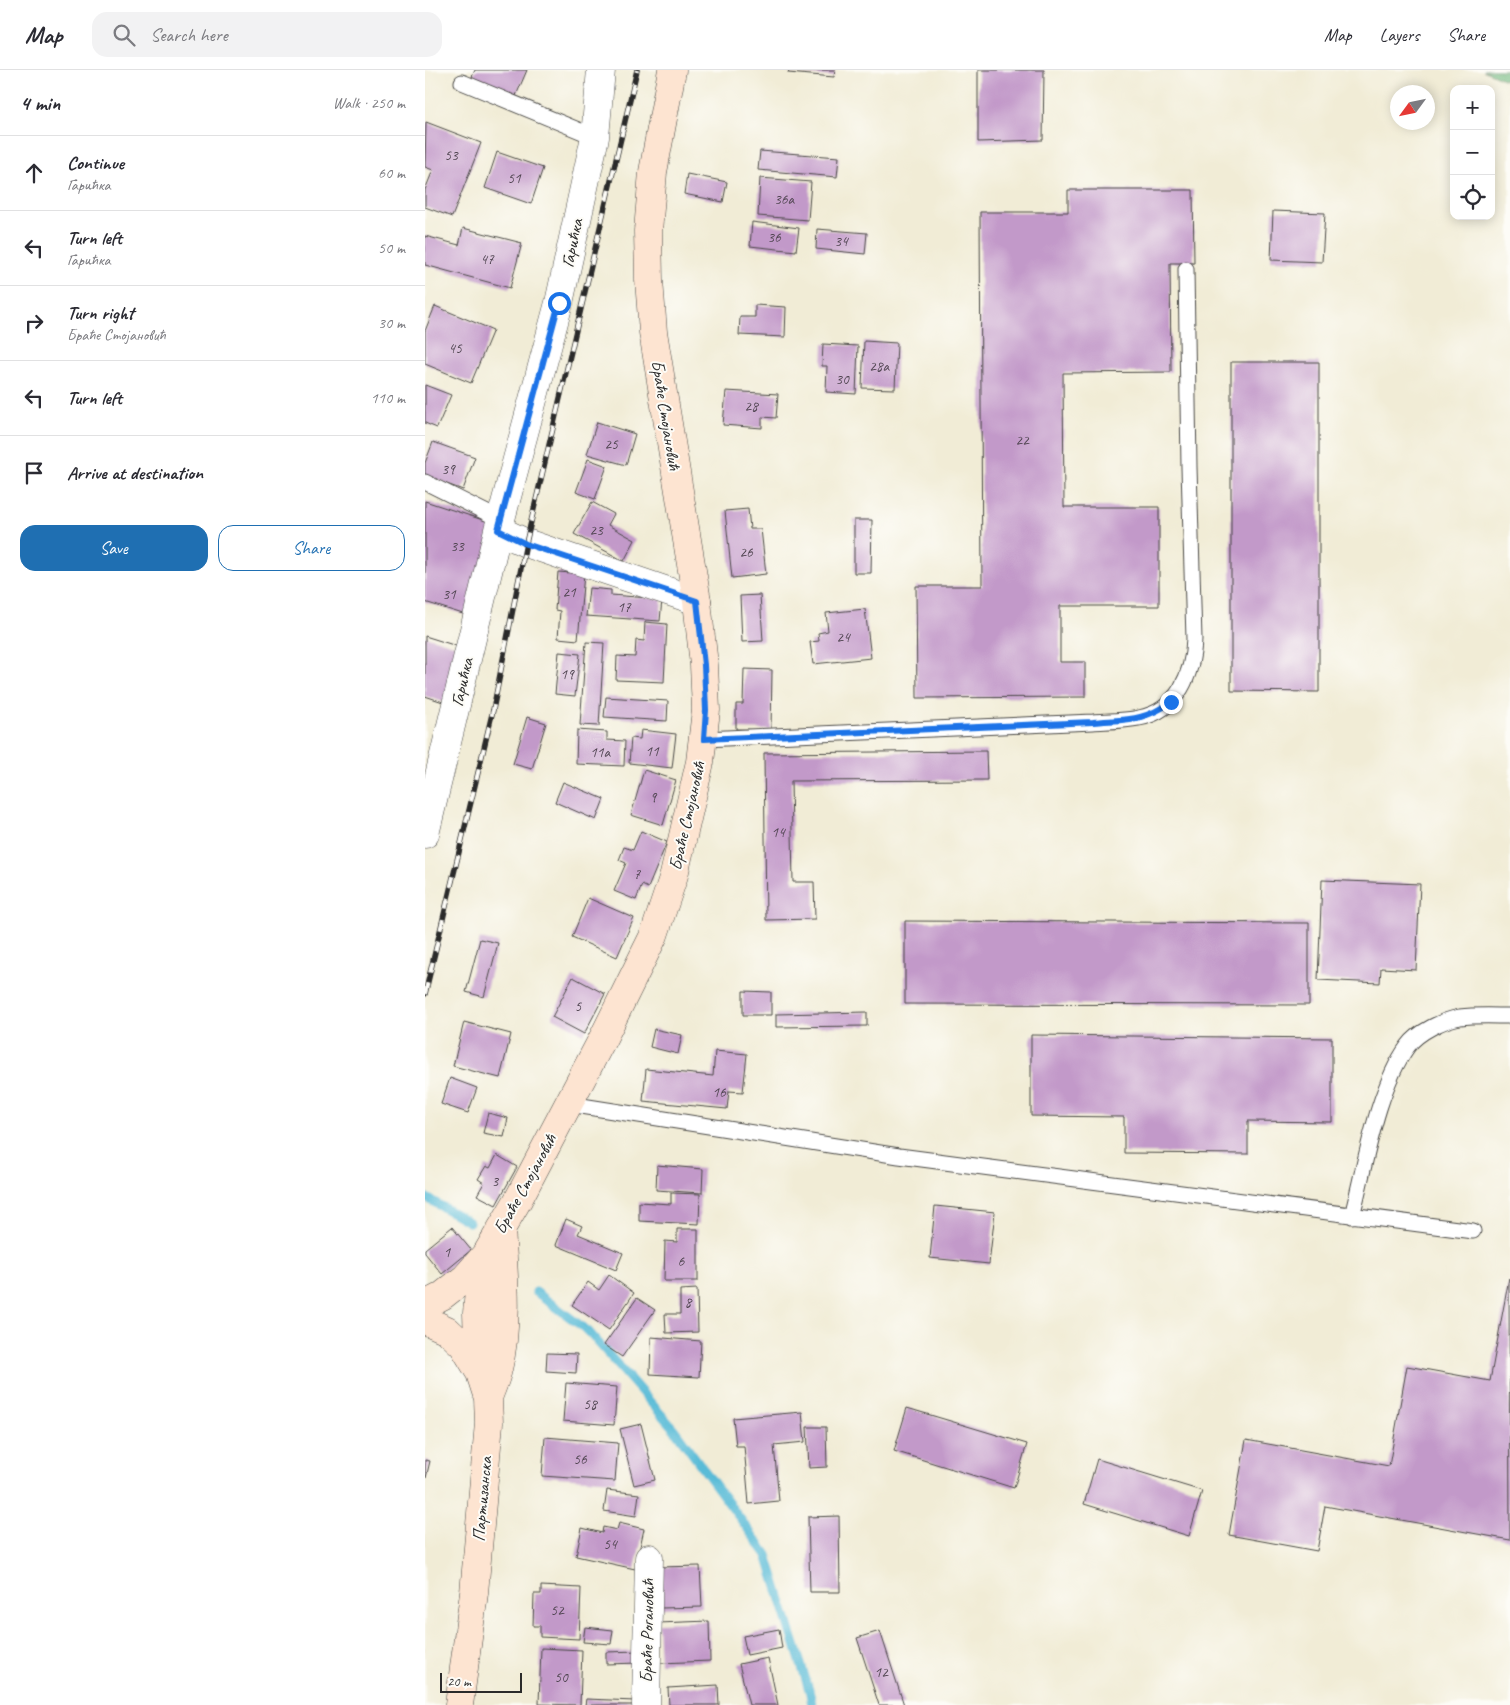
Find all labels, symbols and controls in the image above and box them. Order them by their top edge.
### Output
search box [92,12,442,57]
text: Map [25,20,62,50]
icon: search [110,21,138,49]
text: Search here [150,23,228,47]
text: Map [1324,24,1352,46]
text: Layers [1380,24,1419,46]
text: Share [1447,24,1485,46]
north arrow [1390,85,1435,130]
map controls [1450,85,1495,220]
button: + [1450,85,1495,130]
text: 4 min [20,90,60,116]
text: Walk · 250 m [333,93,405,113]
button: − [1450,130,1495,175]
house number: 53 [444,146,459,165]
text: Continue [67,151,124,175]
icon: ahead [20,159,48,187]
text: 60 m [378,163,405,183]
house number: 51 [507,169,522,188]
text: Гарићка [67,175,111,195]
button: locate [1450,175,1495,220]
house number: 36a [774,190,795,209]
street label: Гарићка [556,216,588,269]
text: Turn left [67,226,122,250]
house number: 36 [767,228,782,247]
house number: 34 [834,232,849,251]
icon: left [20,234,48,262]
text: 50 m [378,238,405,258]
text: Гарићка [67,250,111,270]
house number: 47 [480,250,495,269]
route start [548,292,571,315]
text: Turn right [67,301,134,325]
icon: right [20,309,48,337]
text: 30 m [378,313,405,333]
text: Браће Стојановић [67,325,165,345]
house number: 45 [448,339,463,358]
house number: 28a [869,357,890,376]
street label: Браће Стојановић [646,359,686,473]
house number: 30 [835,370,850,389]
icon: left [20,384,48,412]
text: Turn left [67,386,122,410]
text: 110 m [371,388,405,408]
house number: 28 [744,397,759,416]
house number: 22 [1015,431,1030,450]
house number: 25 [604,435,619,454]
icon: arrive [20,459,48,487]
house number: 39 [441,460,456,479]
text: Arrive at destination [67,461,203,485]
house number: 23 [589,521,604,540]
button: Save [20,525,208,571]
button: Share [218,525,405,571]
house number: 33 [450,537,465,556]
house number: 26 [739,543,754,562]
house number: 21 [562,583,577,602]
house number: 31 [442,585,457,604]
house number: 17 [617,598,632,617]
house number: 24 [836,628,851,647]
street label: Гарићка [446,655,478,708]
house number: 19 [560,665,575,684]
route end [1160,691,1183,714]
house number: 11 [645,742,660,761]
house number: 11a [590,743,611,762]
street label: Браће Стојановић [664,758,710,872]
house number: 9 [650,788,658,807]
house number: 14 [771,823,786,842]
house number: 7 [634,865,642,884]
house number: 5 [575,997,583,1016]
house number: 16 [712,1083,727,1102]
street label: Браће Стојановић [489,1129,562,1238]
house number: 3 [492,1172,500,1191]
house number: 1 [444,1243,452,1262]
house number: 6 [678,1252,686,1271]
house number: 8 [685,1293,693,1312]
house number: 58 [583,1395,598,1414]
house number: 56 [573,1450,588,1469]
street label: Партизанска [467,1455,497,1542]
house number: 54 [603,1535,618,1554]
street label: Браће Рогановић [635,1578,659,1683]
house number: 52 [550,1601,565,1620]
house number: 12 [874,1663,889,1682]
house number: 50 [554,1668,569,1687]
scale bar [440,1670,523,1693]
text: 20 m [447,1673,471,1690]

